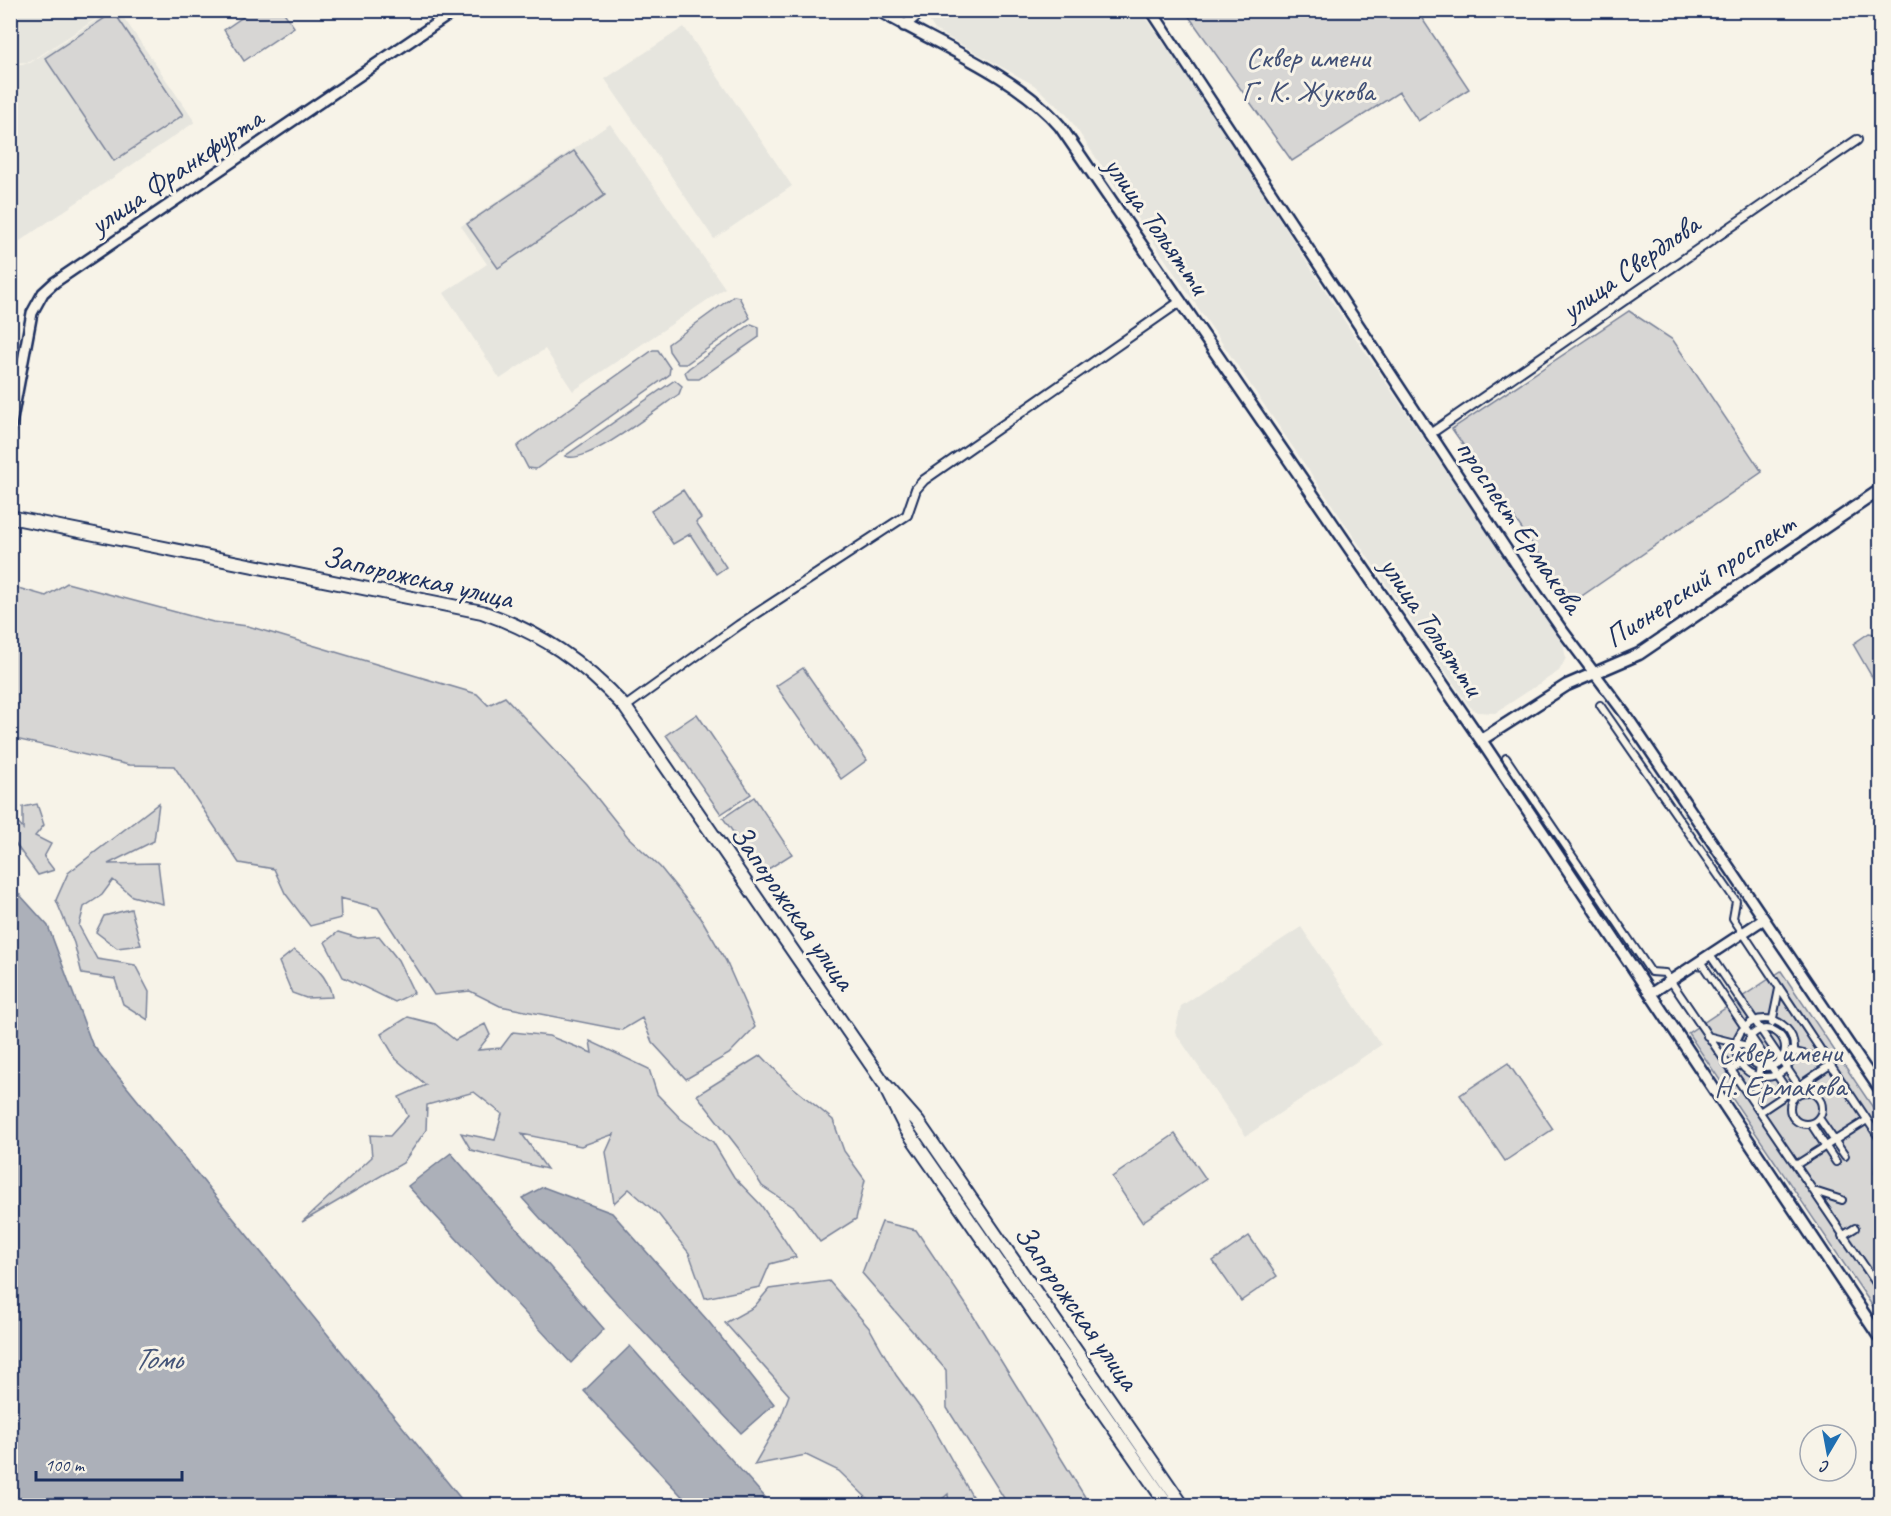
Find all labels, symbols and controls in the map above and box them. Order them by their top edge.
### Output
park label: Сквер имени Г. К. Жукова [1242,38,1377,110]
street label: улица Франкфурта [80,98,272,244]
street label: улица Тольятти [1094,147,1220,303]
street label: улица Свердлова [1552,204,1709,330]
street label: проспект Ермакова [1448,431,1594,623]
street label: Пионерский проспект [1597,503,1804,656]
street label: Запорожская улица [319,537,519,618]
street label: улица Тольятти [1370,547,1494,705]
street label: Запорожская улица [722,817,865,999]
park label: Сквер имени Н. Ермакова [1714,1033,1848,1105]
street label: Запорожская улица [1006,1217,1149,1399]
water label: Томь [133,1338,185,1379]
north arrow [1798,1423,1858,1483]
scale bar [36,1444,182,1482]
text: 100 m [45,1454,86,1476]
text: С [1818,1456,1831,1477]

